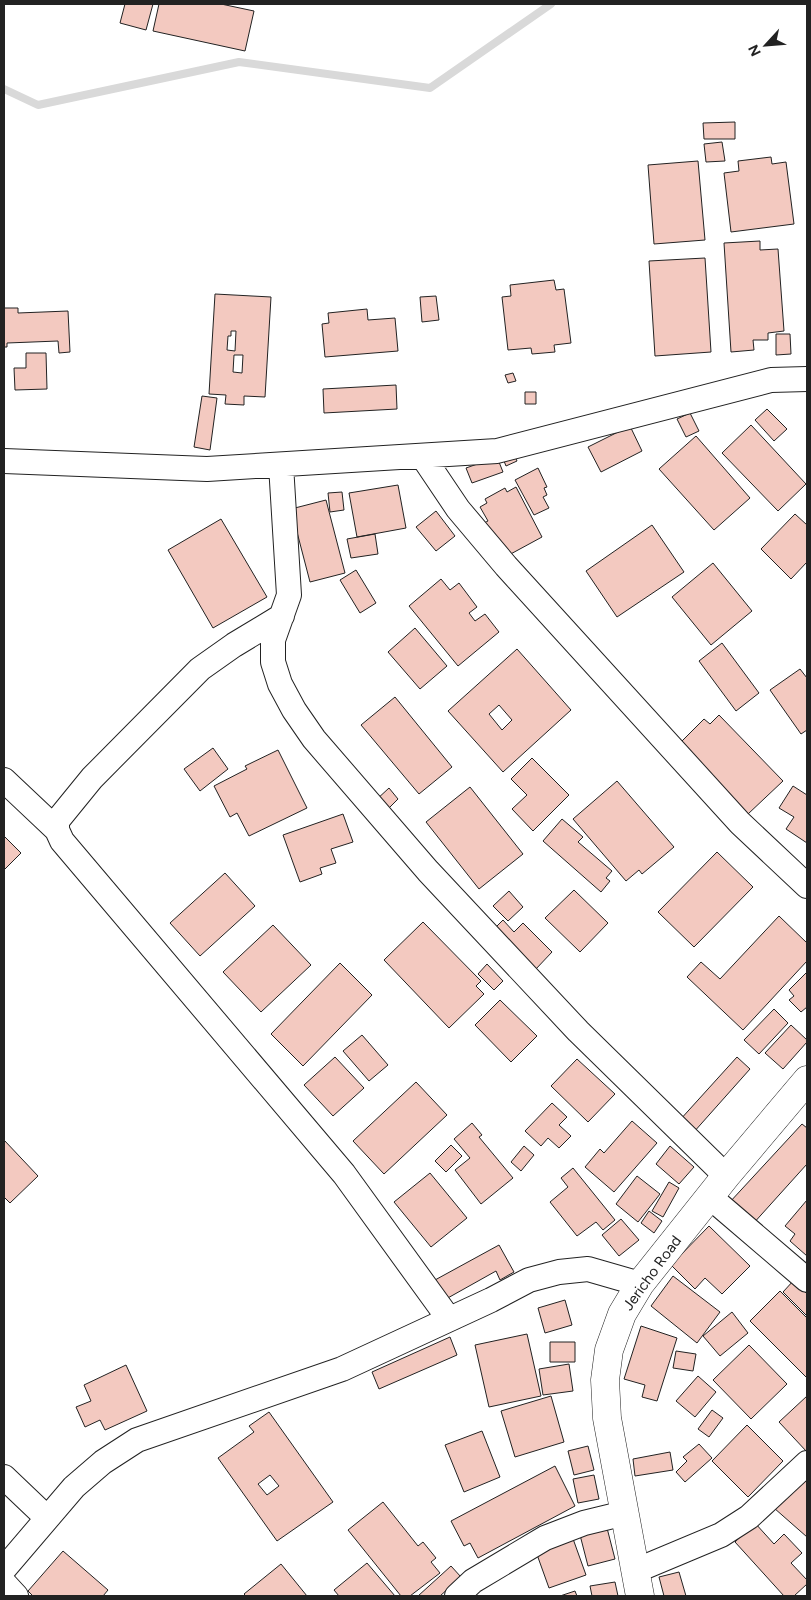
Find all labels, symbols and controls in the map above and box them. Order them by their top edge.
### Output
north arrow [741,20,791,70]
text: N [745,42,765,59]
street label: Jericho Road [619,1232,685,1314]

